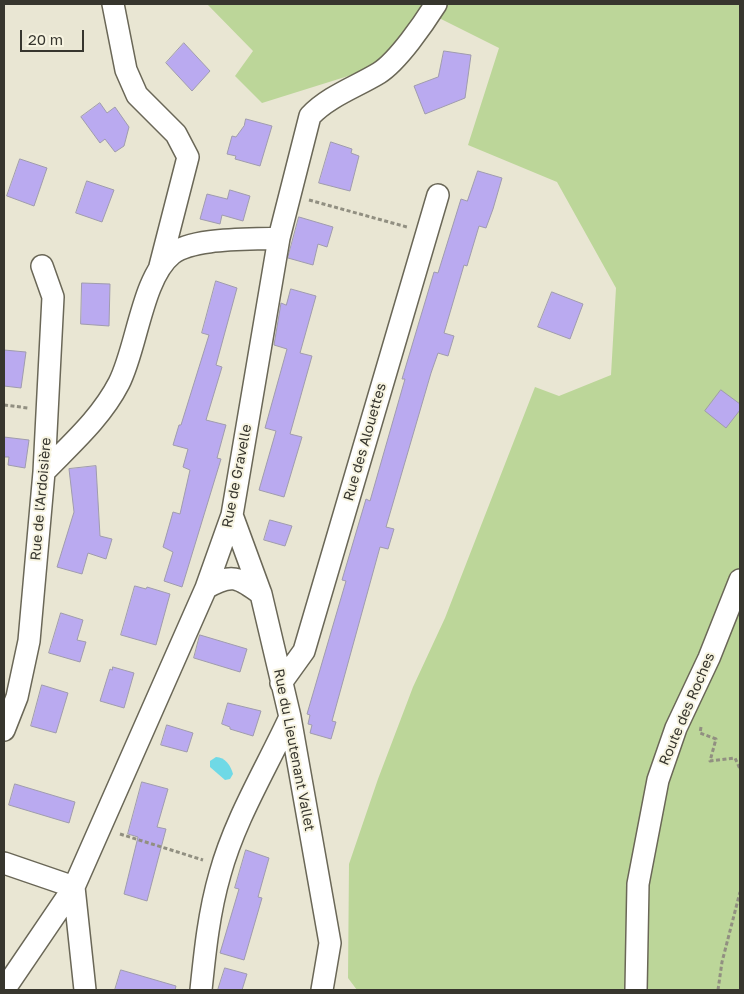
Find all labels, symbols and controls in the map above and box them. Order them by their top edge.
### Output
scale bar [22,20,86,52]
text: 20 m [28,30,63,48]
street label: Rue des Alouettes [340,381,390,503]
street label: Rue de Gravelle [219,423,255,529]
street label: Rue de l'Ardoisière [27,437,55,561]
street label: Route des Roches [656,650,718,768]
street label: Rue du Lieutenant Vallet [270,667,318,833]

